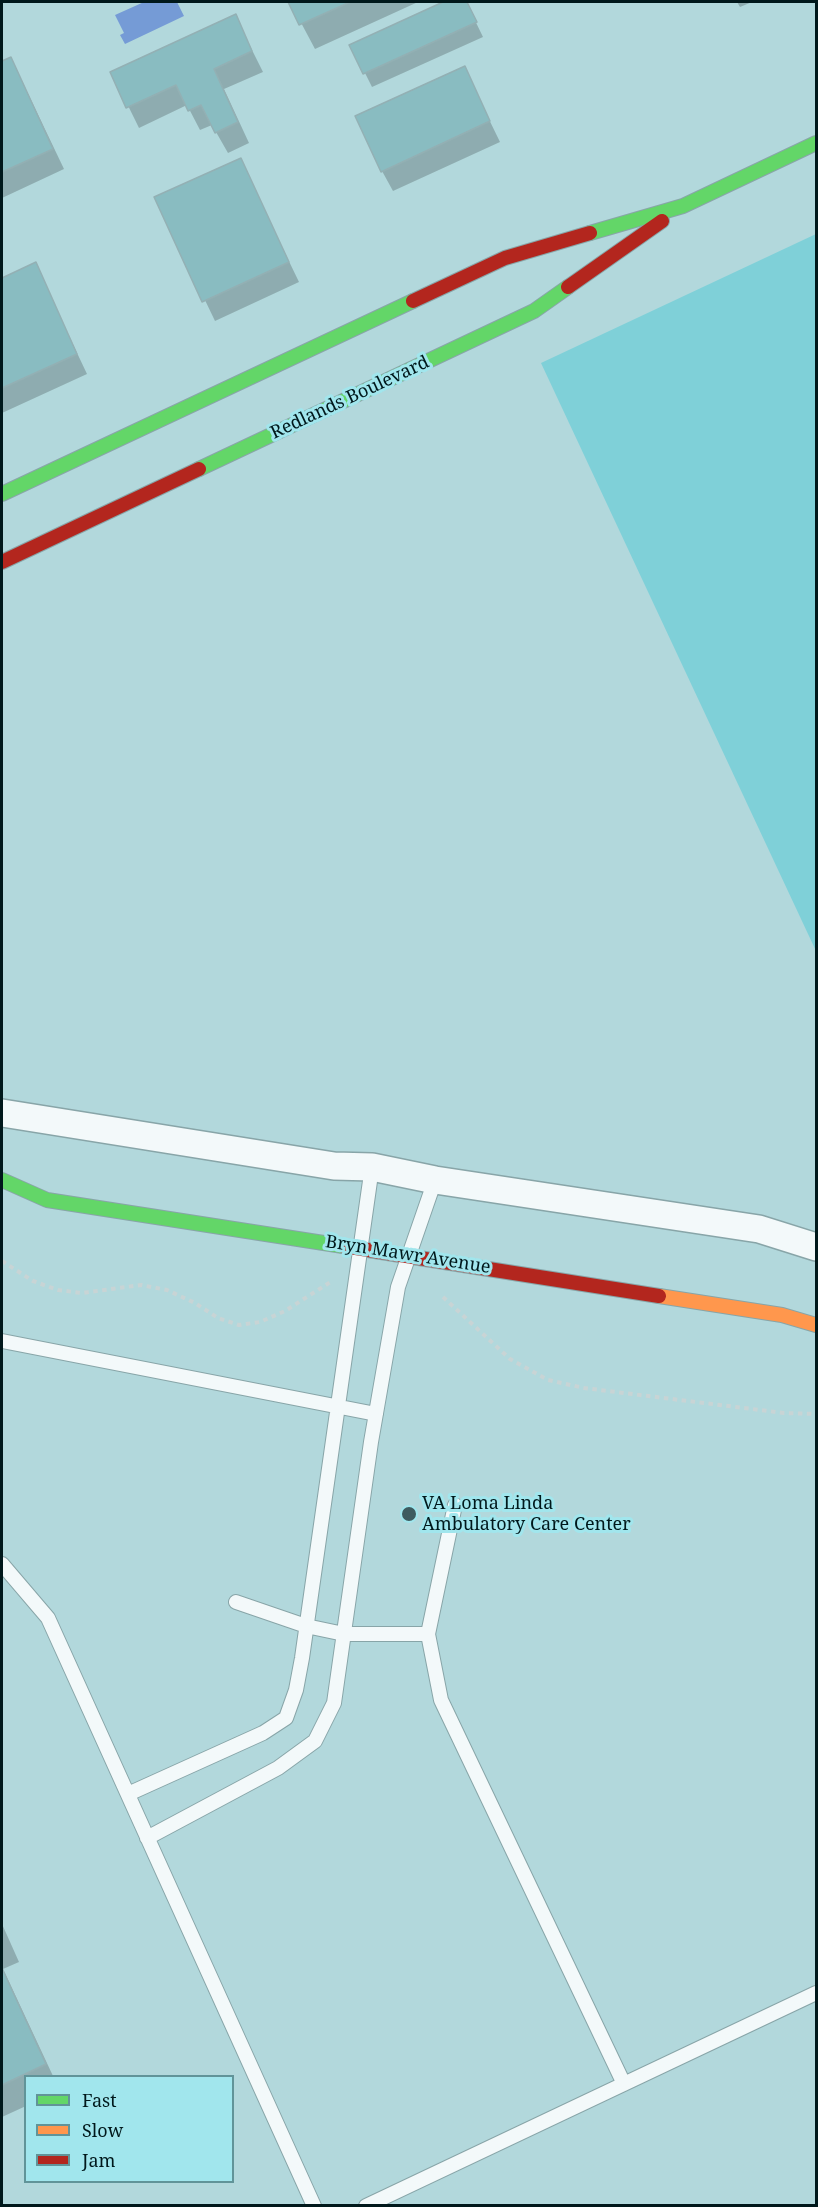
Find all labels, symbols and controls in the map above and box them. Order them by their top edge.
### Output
street label: Redlands Boulevard [267,352,433,444]
street label: Bryn Mawr Avenue [324,1231,492,1279]
place label: VA Loma Linda Ambulatory Care Center [422,1493,631,1536]
marker: VA Loma Linda Ambulatory Care Center [400,1505,418,1523]
legend [24,2075,234,2183]
text: Fast [82,2088,117,2112]
text: Slow [82,2118,123,2142]
text: Jam [82,2148,116,2172]

